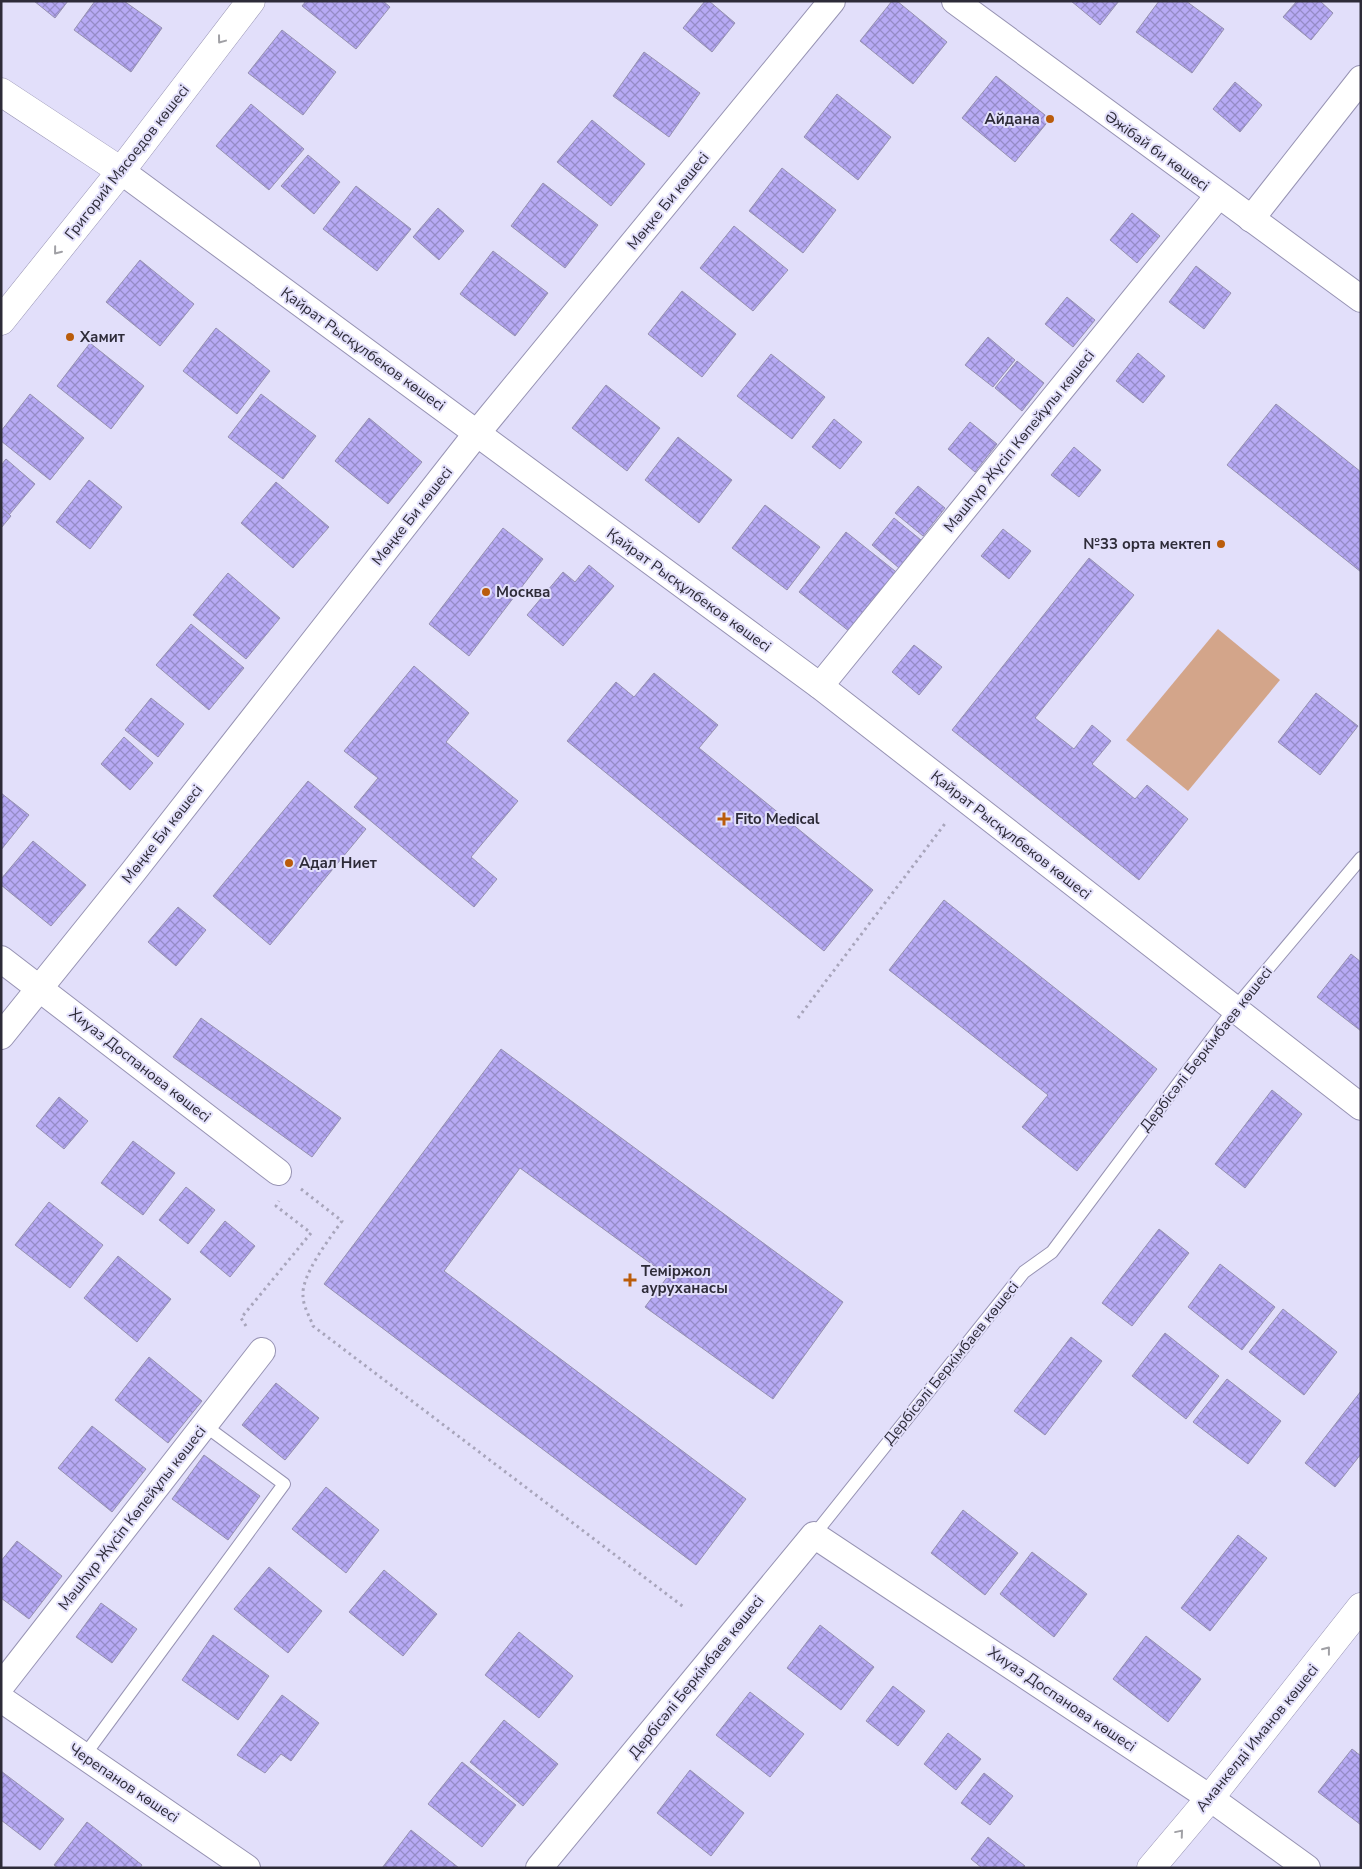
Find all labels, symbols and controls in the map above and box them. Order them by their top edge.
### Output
one-way arrow [218,34,227,44]
street label: Григорий Мясоедов көшесі [60,81,194,243]
street label: Әжібай би көшесі [1101,106,1213,196]
place label: Айдана [985,109,1040,129]
marker: Айдана [1044,113,1056,125]
street label: Мөңке Би көшесі [622,148,714,254]
one-way arrow [54,245,62,254]
street label: Қайрат Рысқұлбеков көшесі [277,283,449,415]
place label: Хамит [79,327,125,347]
marker: Хамит [64,331,76,343]
street label: Мәшһүр Жүсіп Көпейұлы көшесі [939,346,1099,536]
street label: Мөңке Би көшесі [367,463,457,569]
street label: Қайрат Рысқұлбеков көшесі [603,524,775,656]
place label: №33 орта мектеп [1083,534,1211,554]
marker: №33 орта мектеп [1215,538,1227,550]
place label: Москва [496,582,550,602]
marker: Москва [480,586,492,598]
street label: Қайрат Рысқұлбеков көшесі [927,766,1095,904]
street label: Мөңке Би көшесі [117,781,207,887]
place label: Fito Medical [735,809,820,829]
marker: Fito Medical [717,812,731,826]
place label: Адал Ниет [299,853,377,873]
marker: Адал Ниет [283,857,295,869]
street label: Дербісәлі Беркімбаев көшесі [1135,962,1277,1136]
street label: Хиуаз Доспанова көшесі [65,1003,215,1127]
place label: Теміржол ауруханасы [641,1261,728,1298]
marker: Теміржол ауруханасы [623,1273,637,1287]
street label: Дербісәлі Беркімбаев көшесі [879,1277,1023,1449]
street label: Мәшһүр Жүсіп Көпейұлы көшесі [54,1422,210,1614]
street label: Дербісәлі Беркімбаев көшесі [624,1591,768,1763]
street label: Хиуаз Доспанова көшесі [984,1642,1140,1756]
one-way arrow [1321,1647,1329,1656]
street label: Аманкелді Иманов көшесі [1191,1660,1323,1816]
street label: Черепанов көшесі [65,1739,183,1827]
one-way arrow [1175,1829,1184,1838]

